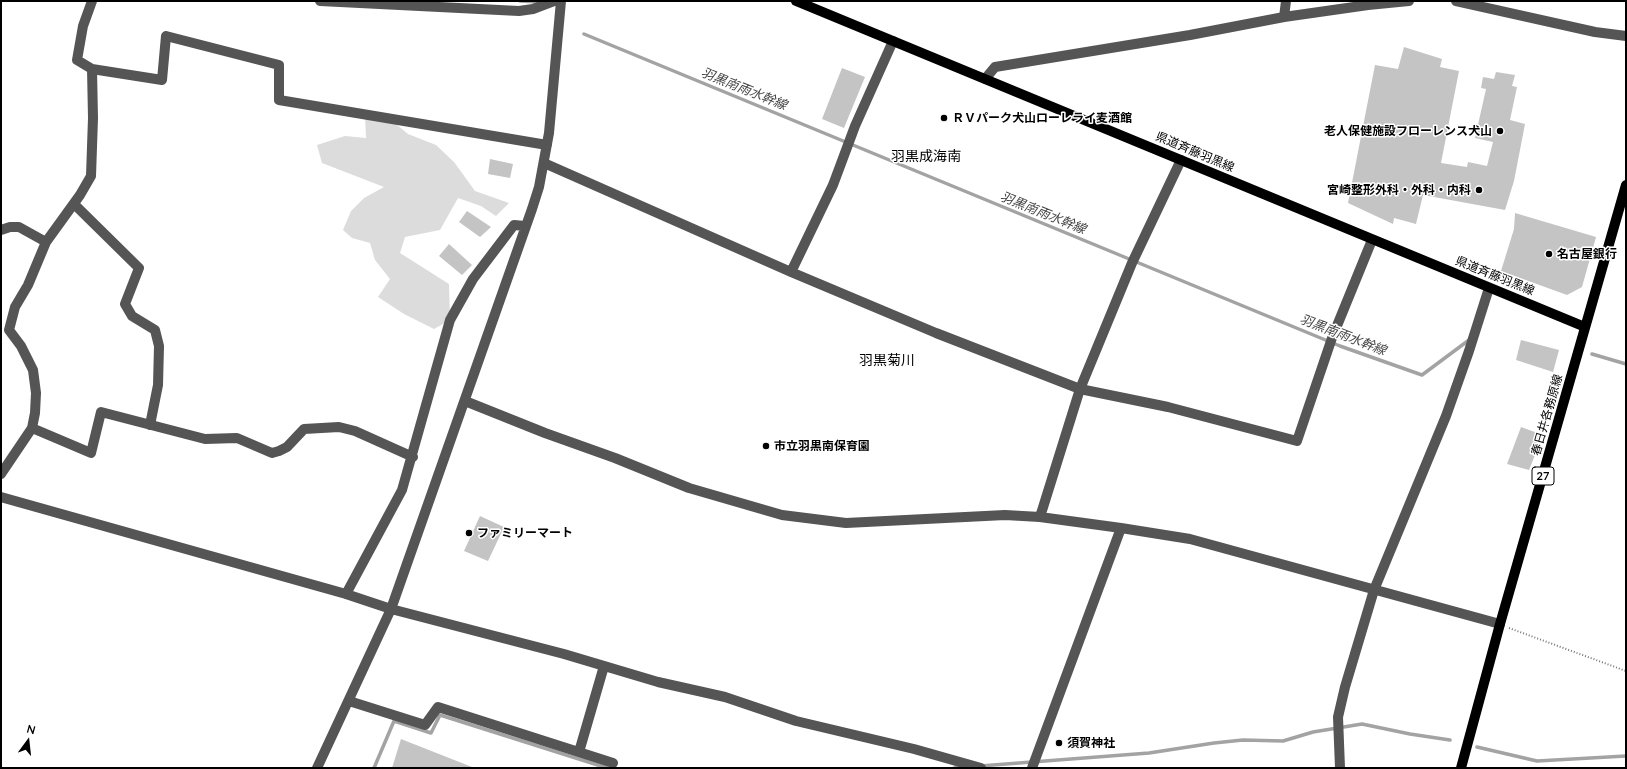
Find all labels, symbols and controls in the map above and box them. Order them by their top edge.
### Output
water label: 羽黒南雨水幹線 [699,65,789,113]
place label: ＲＶパーク犬山ローレライ麦酒館 [952,111,1132,125]
marker: ＲＶパーク犬山ローレライ麦酒館 [939,113,949,123]
place label: 老人保健施設フローレンス犬山 [1324,124,1492,138]
marker: 老人保健施設フローレンス犬山 [1495,126,1505,136]
street label: 県道斉藤羽黒線 [1154,129,1236,175]
district label: 羽黒成海南 [891,148,961,164]
place label: 宮崎整形外科・外科・内科 [1327,183,1471,197]
marker: 宮崎整形外科・外科・内科 [1474,185,1484,195]
water label: 羽黒南雨水幹線 [998,189,1088,237]
place label: 名古屋銀行 [1557,247,1617,261]
marker: 名古屋銀行 [1544,249,1554,259]
street label: 県道斉藤羽黒線 [1453,254,1537,298]
water label: 羽黒南雨水幹線 [1298,311,1388,359]
district label: 羽黒菊川 [859,352,915,368]
street label: 春日井各務原線 [1529,373,1565,457]
place label: 市立羽黒南保育園 [774,439,870,453]
marker: 市立羽黒南保育園 [761,441,771,451]
road number: 27 [1532,467,1554,485]
place label: ファミリーマート [477,526,573,540]
marker: ファミリーマート [464,528,474,538]
north arrow [8,721,48,761]
text: N [25,722,37,736]
place label: 須賀神社 [1067,736,1115,750]
marker: 須賀神社 [1054,738,1064,748]

